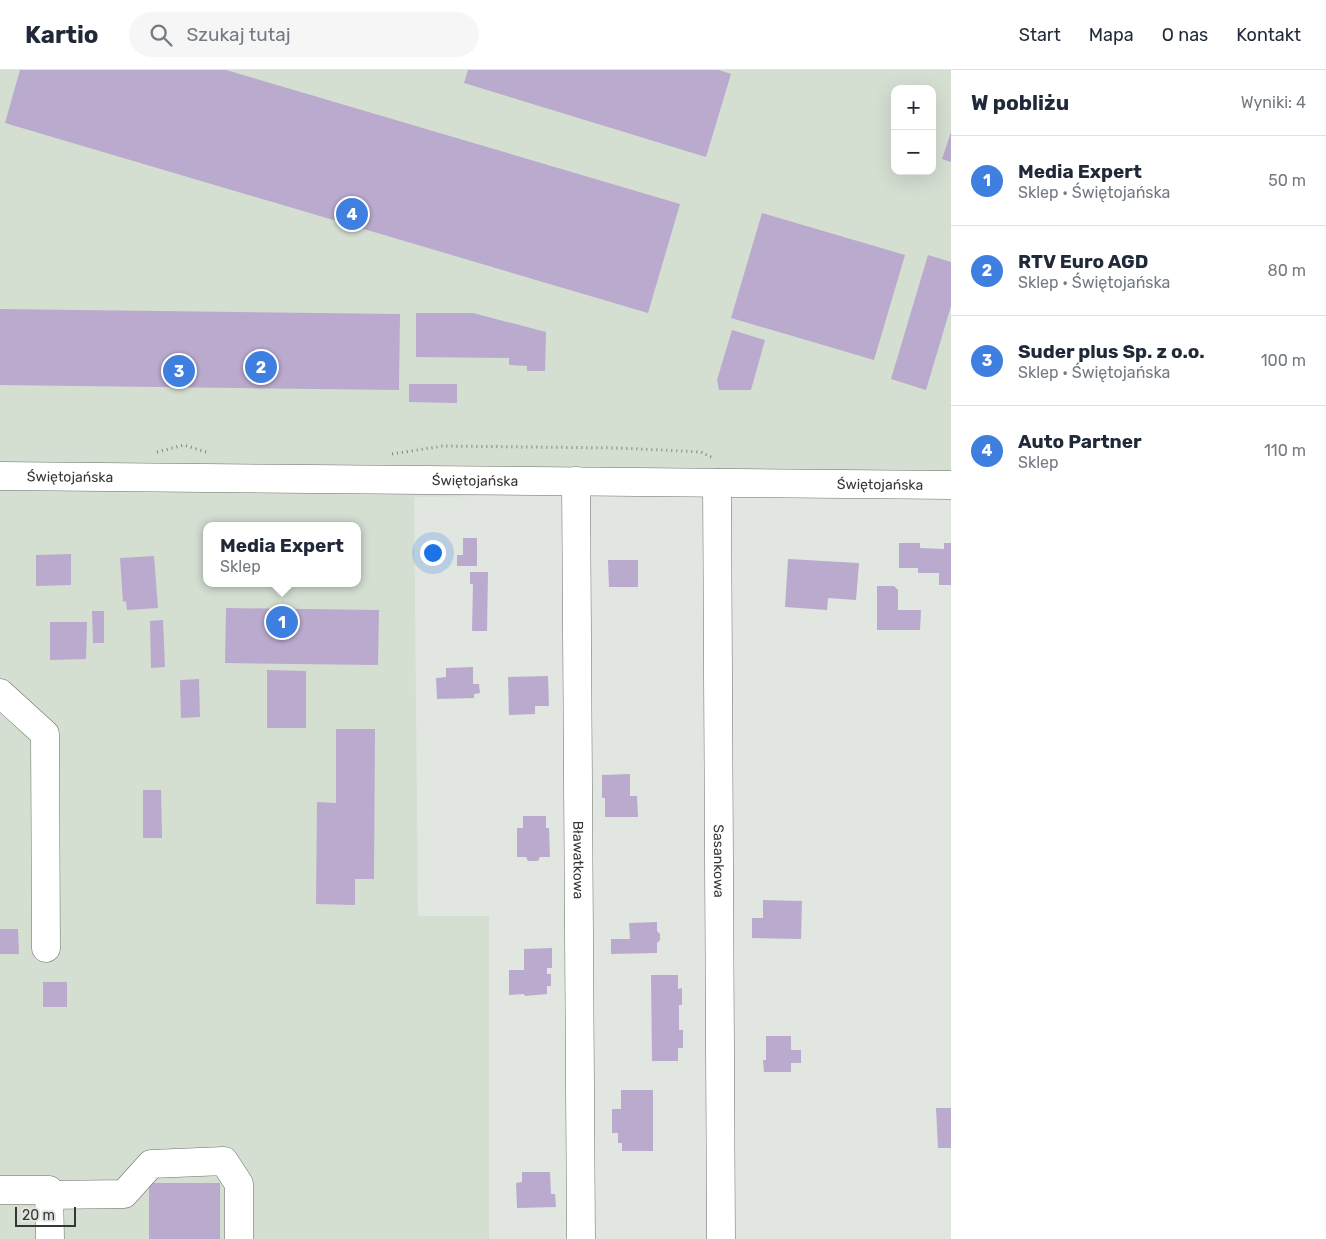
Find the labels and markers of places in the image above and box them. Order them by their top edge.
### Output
pin: 4 [336,195,368,233]
pin: 2 [245,348,277,386]
pin: 3 [163,352,195,390]
pin: 1 [266,603,298,641]

